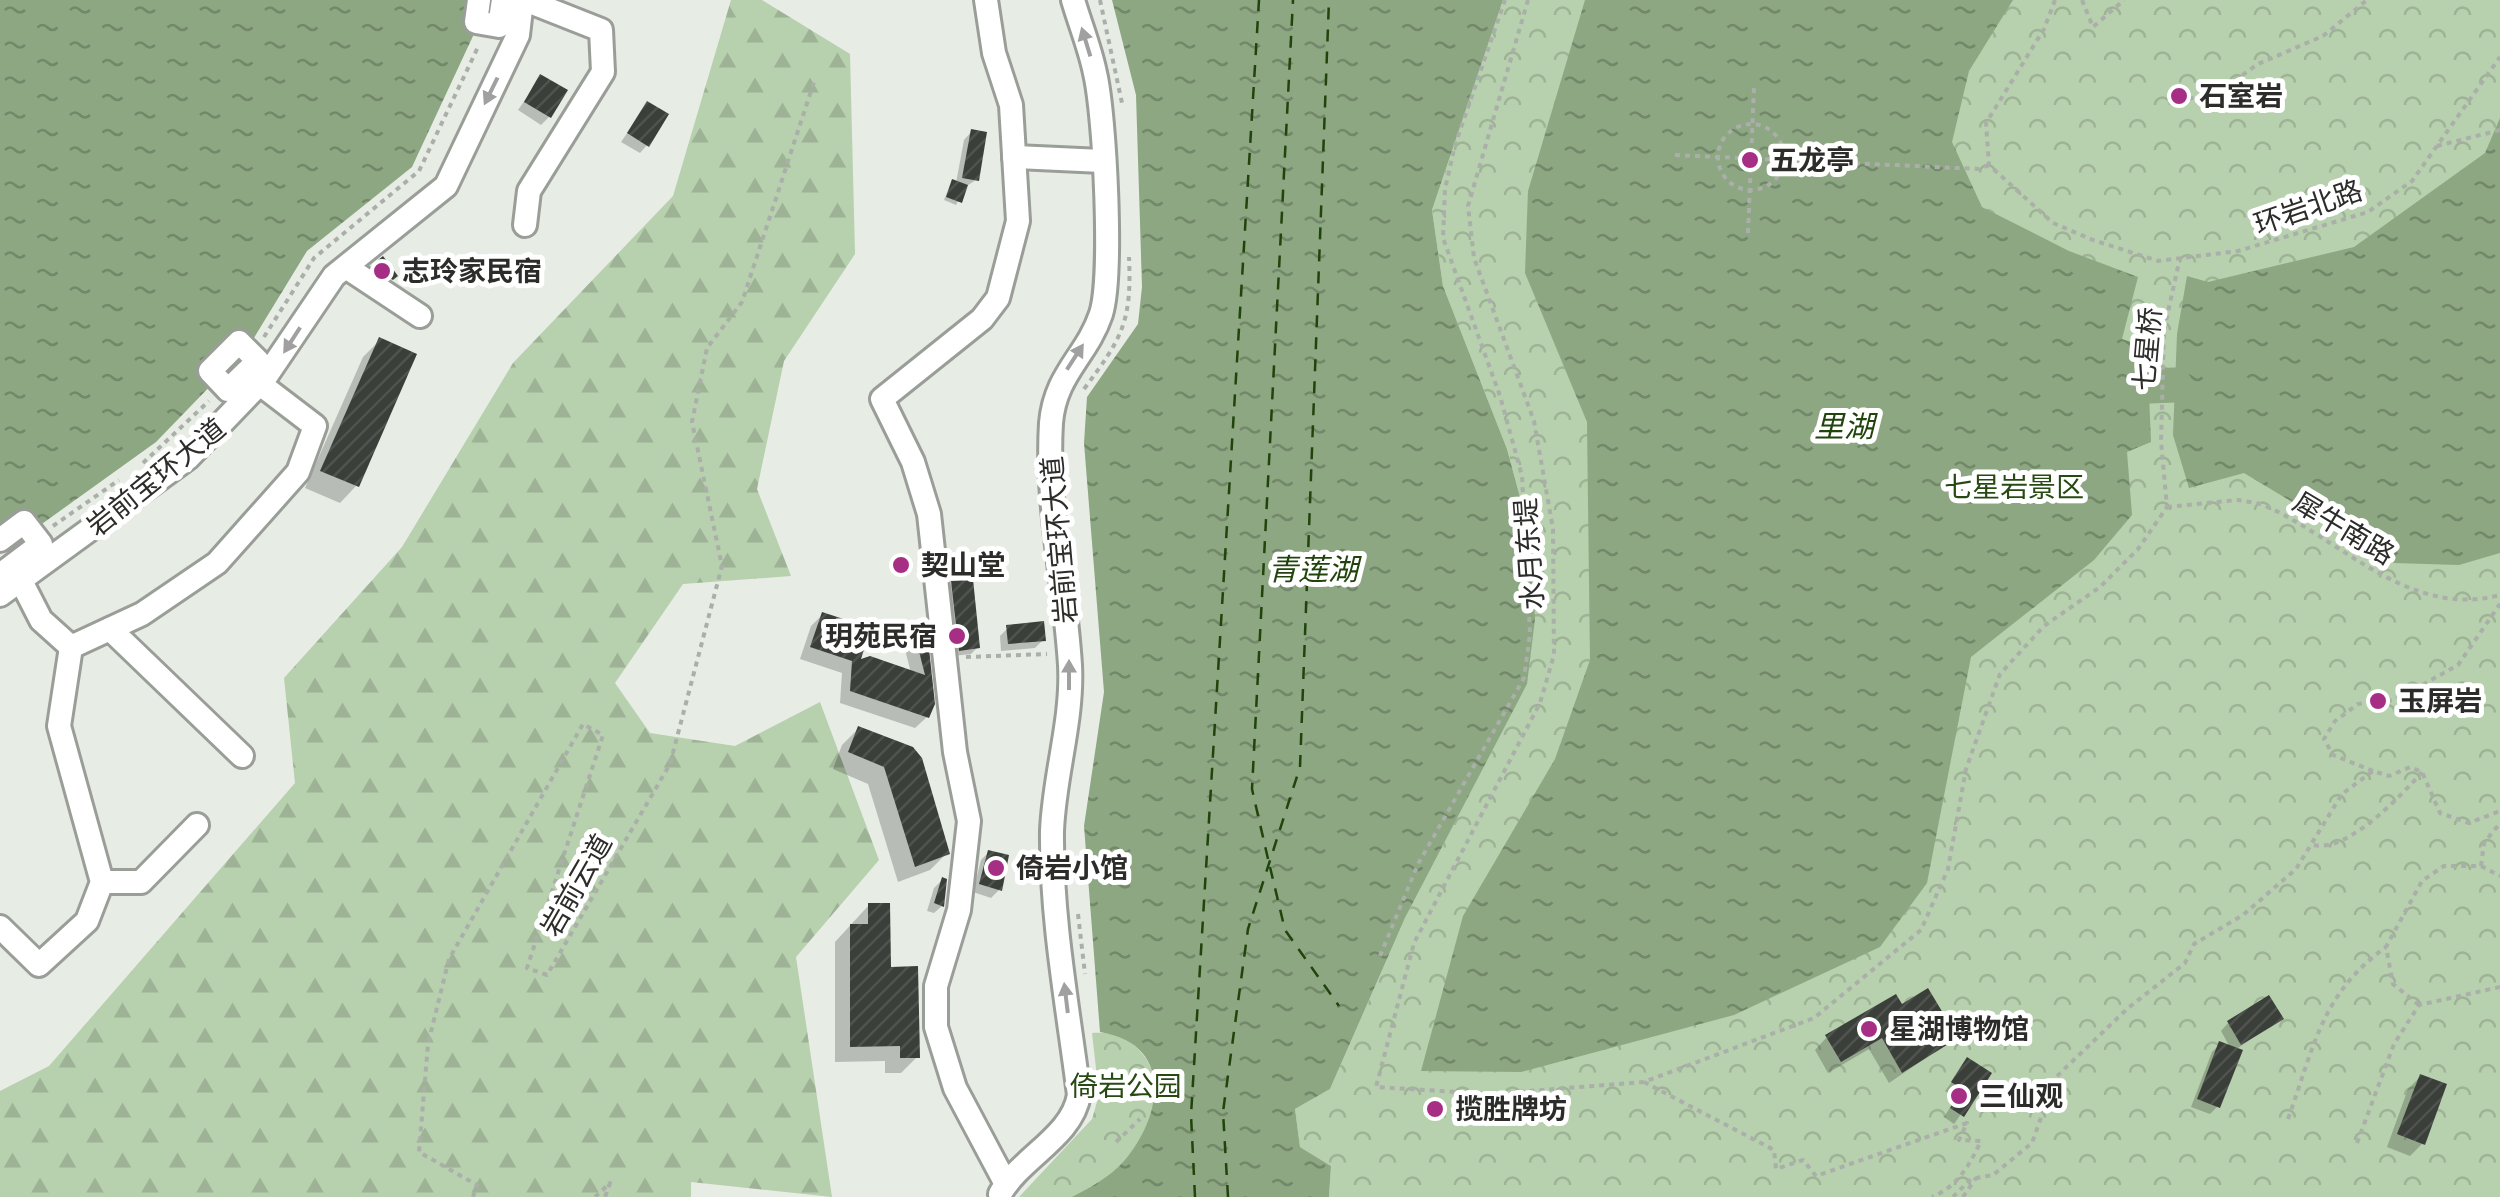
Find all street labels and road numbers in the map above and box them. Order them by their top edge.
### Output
street label: 环岩北路 [2250,175,2366,240]
street label: 七星桥 [2128,306,2167,392]
street label: 岩前宝环大道 [81,412,231,542]
street label: 岩前宝环大道 [1037,455,1082,625]
street label: 犀牛南路 [2288,486,2400,571]
street label: 水月东堤 [1510,497,1549,611]
street label: 岩前云道 [535,829,618,942]

